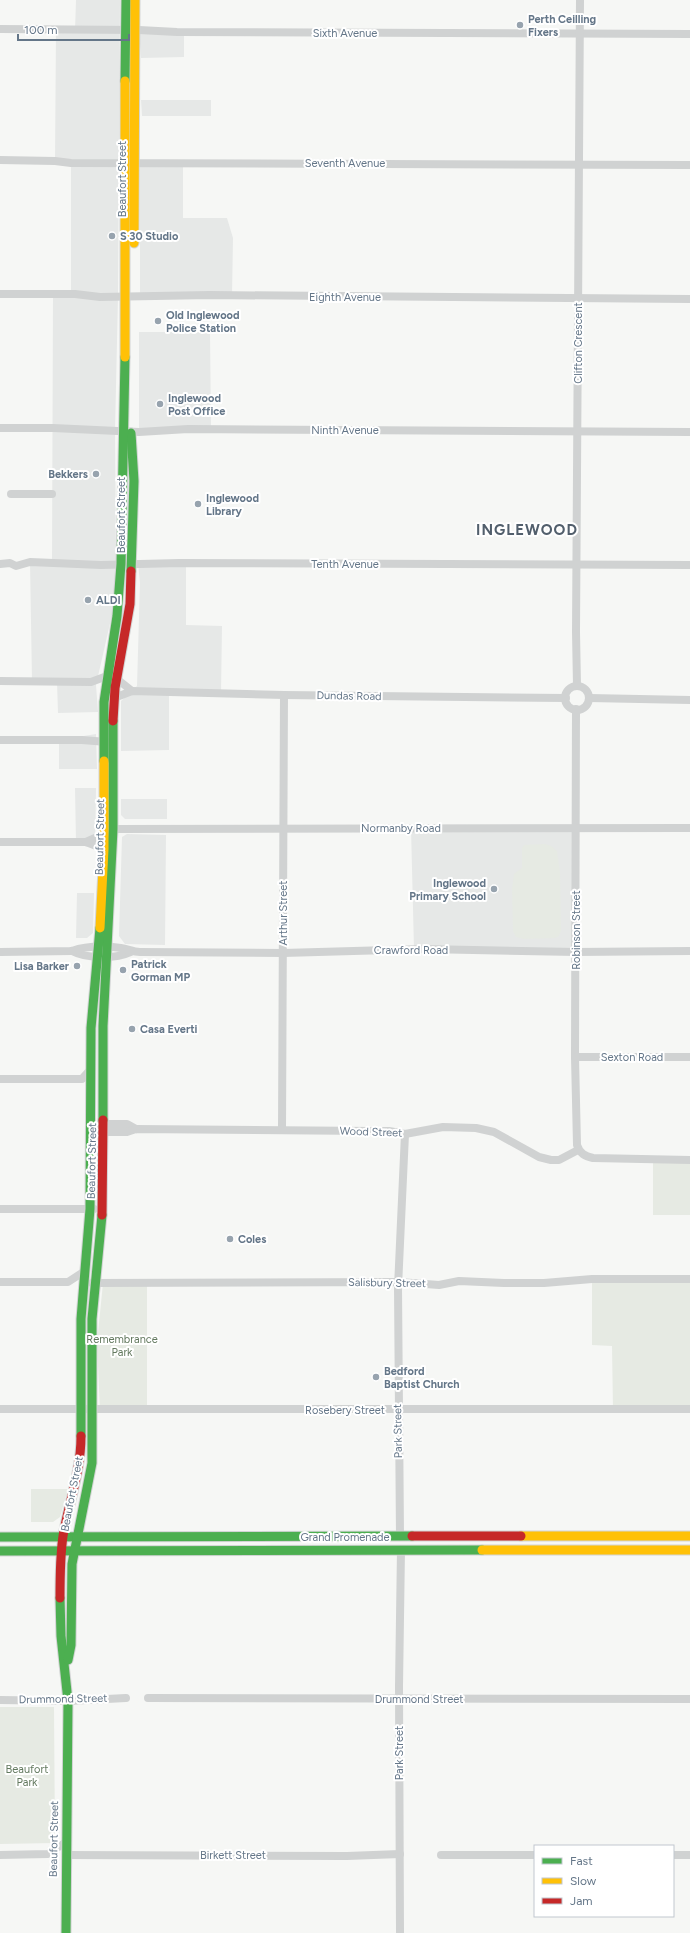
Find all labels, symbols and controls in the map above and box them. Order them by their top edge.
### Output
place label: Perth Ceilling Fixers [528,13,596,39]
scale bar [18,16,129,42]
marker: Perth Ceilling Fixers [515,20,525,30]
text: 100 m [24,23,58,37]
street label: Sixth Avenue [313,27,377,40]
street label: Beaufort Street [116,141,129,217]
street label: Seventh Avenue [305,157,385,170]
place label: S 30 Studio [120,230,179,243]
marker: S 30 Studio [107,231,117,241]
street label: Eighth Avenue [309,291,381,304]
street label: Clifton Crescent [572,302,585,384]
place label: Old Inglewood Police Station [166,309,239,335]
marker: Old Inglewood Police Station [153,316,163,326]
place label: Inglewood Post Office [168,392,225,418]
marker: Inglewood Post Office [155,399,165,409]
street label: Ninth Avenue [311,424,379,437]
place label: Bekkers [48,468,88,481]
marker: Bekkers [91,469,101,479]
street label: Beaufort Street [115,477,128,553]
place label: Inglewood Library [206,492,259,518]
marker: Inglewood Library [193,499,203,509]
district label: INGLEWOOD [476,521,578,539]
street label: Tenth Avenue [311,558,379,571]
place label: ALDI [96,594,121,607]
marker: ALDI [83,595,93,605]
street label: Dundas Road [316,689,382,703]
street label: Beaufort Street [93,799,107,875]
street label: Normanby Road [361,822,441,835]
place label: Inglewood Primary School [409,877,486,903]
street label: Arthur Street [277,881,290,945]
marker: Inglewood Primary School [489,884,499,894]
street label: Robinson Street [570,890,583,970]
street label: Crawford Road [374,944,448,957]
place label: Patrick Gorman MP [131,958,190,984]
place label: Lisa Barker [14,960,70,973]
marker: Lisa Barker [72,961,82,971]
marker: Patrick Gorman MP [118,965,128,975]
place label: Casa Everti [140,1023,198,1036]
marker: Casa Everti [127,1024,137,1034]
street label: Sexton Road [601,1051,663,1064]
street label: Beaufort Street [85,1123,99,1199]
street label: Wood Street [339,1124,403,1140]
place label: Coles [238,1233,266,1246]
marker: Coles [225,1234,235,1244]
street label: Salisbury Street [348,1276,426,1290]
park label: Remembrance Park [86,1333,158,1359]
place label: Bedford Baptist Church [384,1365,460,1391]
marker: Bedford Baptist Church [371,1372,381,1382]
street label: Rosebery Street [305,1404,385,1417]
street label: Park Street [391,1404,405,1458]
street label: Beaufort Street [58,1455,86,1533]
street label: Grand Promenade [301,1531,389,1544]
street label: Drummond Street [19,1692,107,1706]
street label: Drummond Street [375,1693,463,1706]
street label: Park Street [393,1726,406,1780]
park label: Beaufort Park [6,1763,48,1789]
street label: Beaufort Street [47,1801,61,1877]
legend [534,1845,674,1917]
street label: Birkett Street [200,1849,266,1862]
text: Fast [570,1854,593,1868]
text: Slow [570,1874,597,1888]
text: Jam [570,1894,593,1908]

